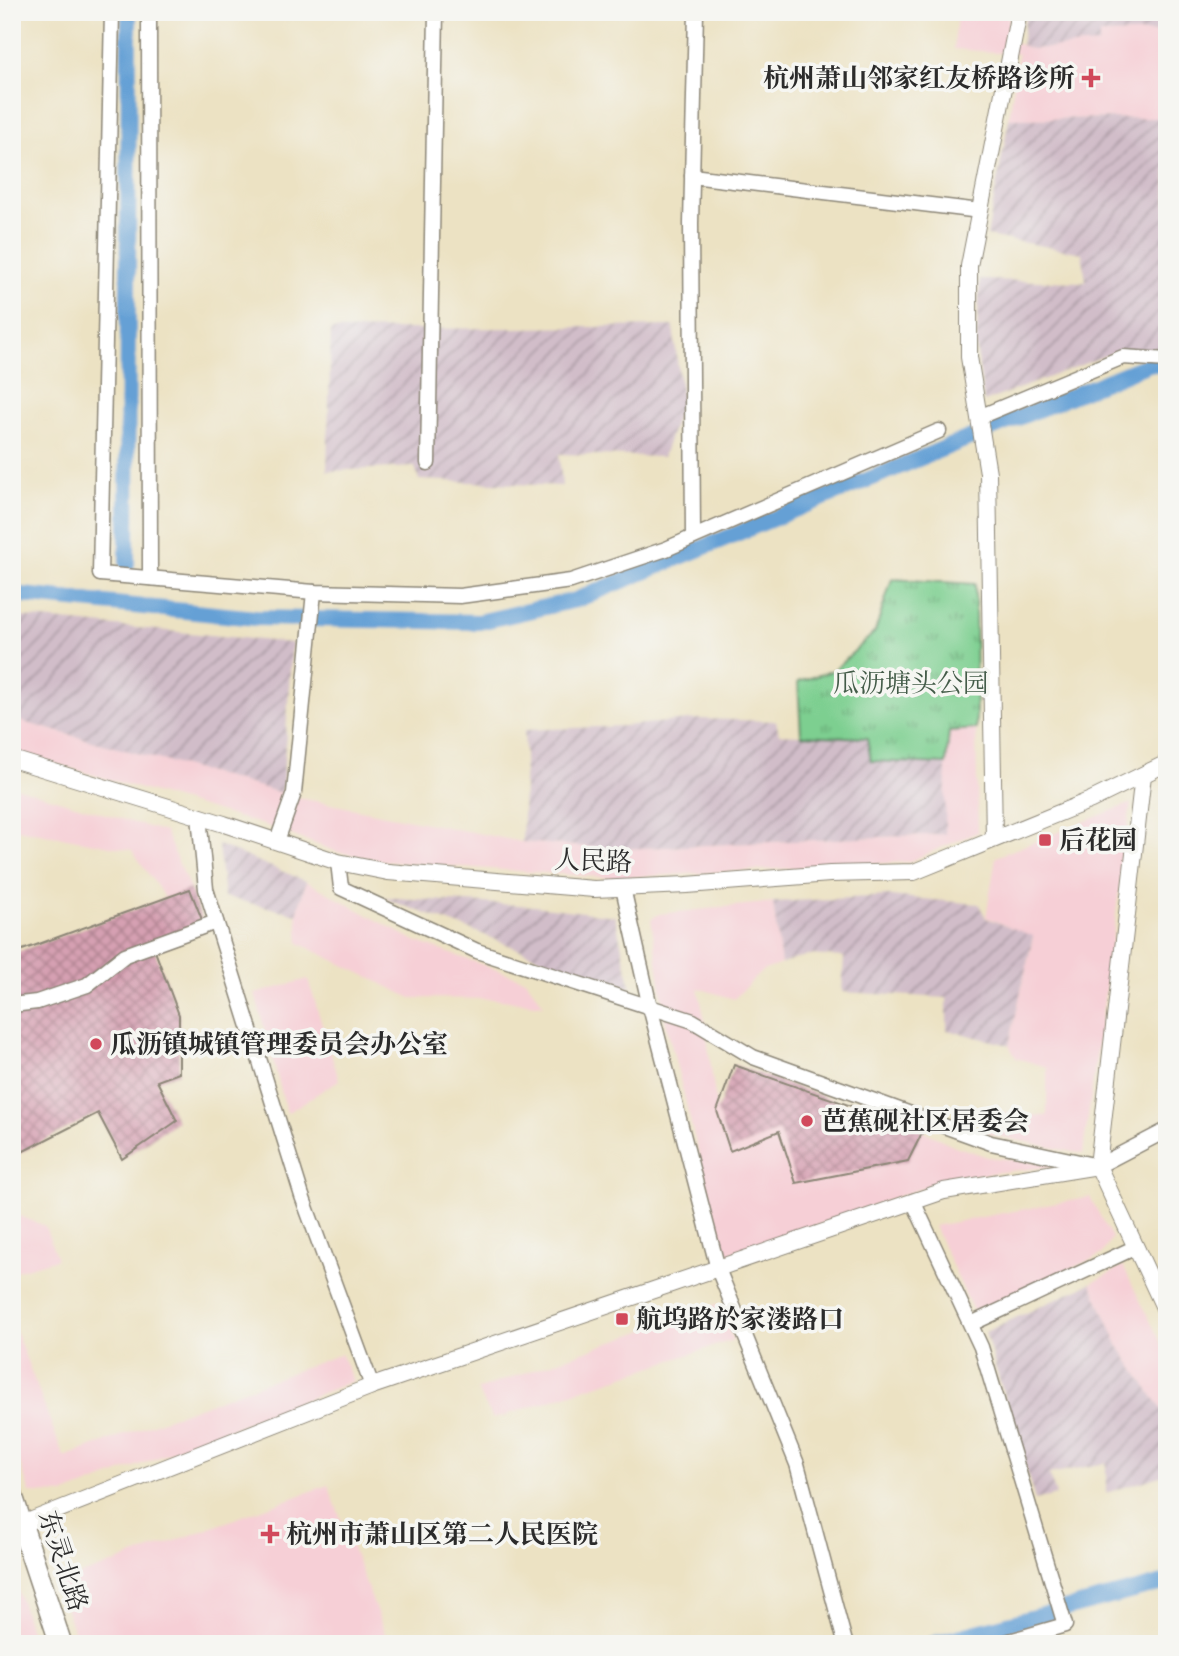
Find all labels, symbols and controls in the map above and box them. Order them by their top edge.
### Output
place label: 杭州萧山邻家红友桥路诊所 [763,61,1075,96]
marker: 杭州萧山邻家红友桥路诊所 [1081,68,1101,88]
park label: 瓜沥塘头公园 [833,666,989,701]
place label: 后花园 [1059,823,1137,858]
marker: 后花园 [1037,832,1053,848]
street label: 人民路 [553,842,633,880]
place label: 瓜沥镇城镇管理委员会办公室 [110,1027,448,1062]
marker: 瓜沥镇城镇管理委员会办公室 [88,1036,104,1052]
place label: 芭蕉砚社区居委会 [821,1104,1029,1139]
marker: 芭蕉砚社区居委会 [799,1113,815,1129]
place label: 航坞路於家溇路口 [636,1302,844,1337]
marker: 航坞路於家溇路口 [614,1311,630,1327]
street label: 东灵北路 [30,1506,96,1616]
place label: 杭州市萧山区第二人民医院 [286,1517,598,1552]
marker: 杭州市萧山区第二人民医院 [260,1524,280,1544]

